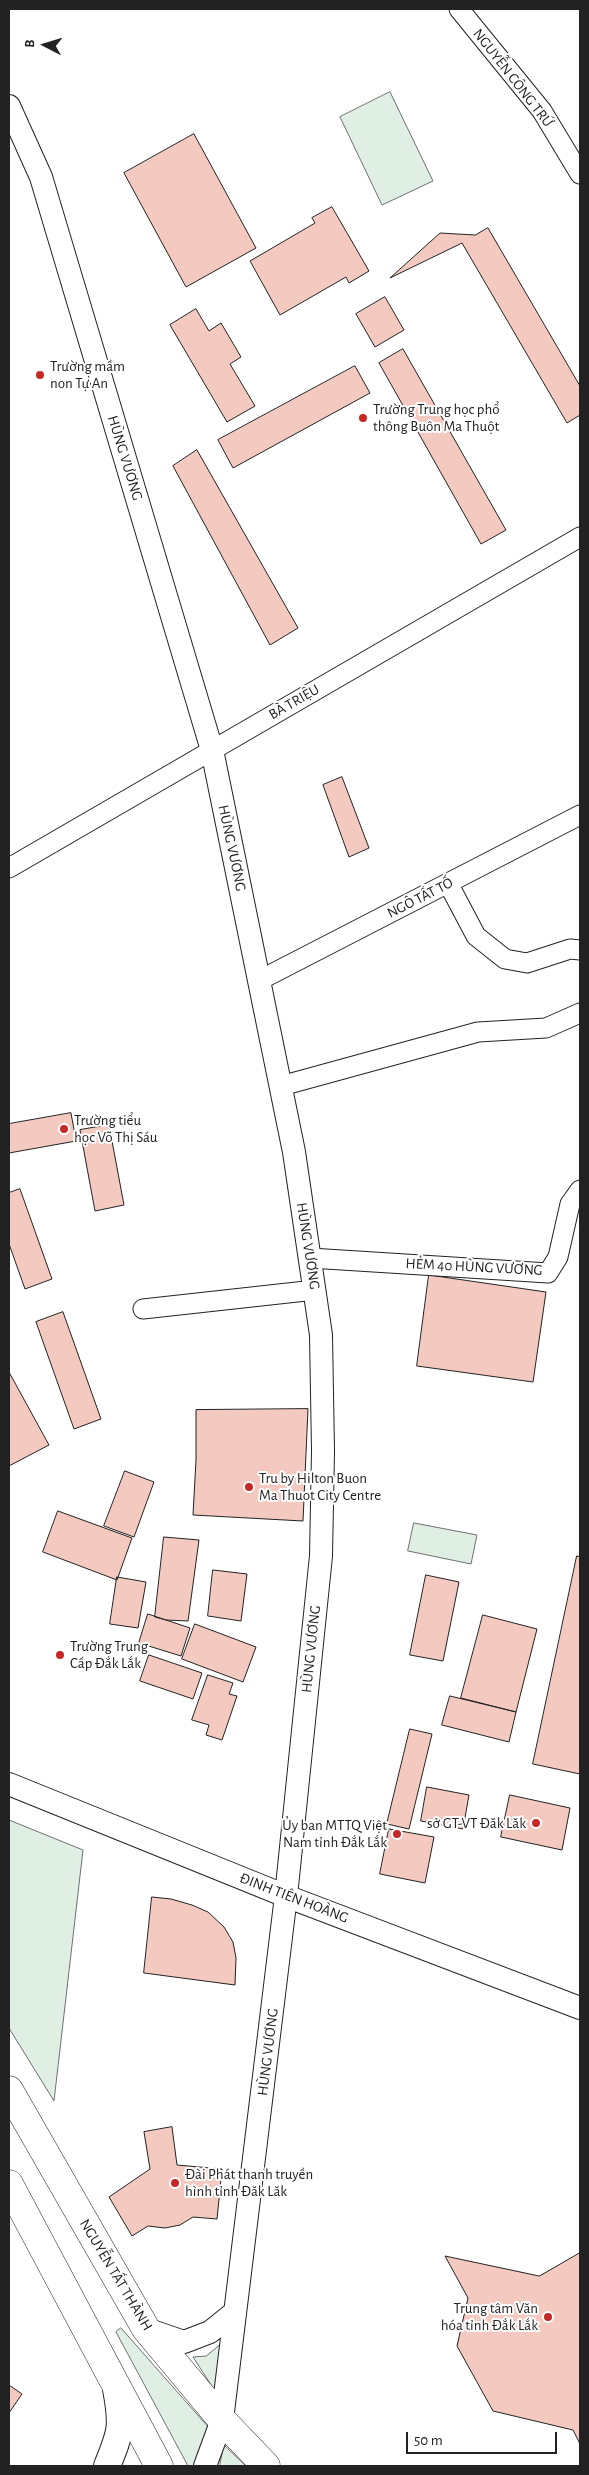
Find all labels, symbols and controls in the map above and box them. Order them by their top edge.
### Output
north arrow [20,20,70,70]
street label: NGUYỄN CÔNG TRỨ [469,25,557,131]
text: B [23,39,37,48]
place label: Trường mầm non Tự An [50,357,125,392]
marker: Trường mầm non Tự An [34,369,46,381]
place label: Trường Trung học phổ thông Buôn Ma Thuột [373,400,500,435]
marker: Trường Trung học phổ thông Buôn Ma Thuột [357,412,369,424]
street label: HÙNG VƯƠNG [104,413,146,503]
street label: BÀ TRIỆU [265,680,323,724]
street label: HÙNG VƯƠNG [214,803,250,893]
street label: NGÔ TẤT TỐ [384,874,456,922]
place label: Trường tiểu học Võ Thị Sáu [74,1111,158,1146]
marker: Trường tiểu học Võ Thị Sáu [58,1123,70,1135]
street label: HÙNG VƯƠNG [292,1201,324,1291]
street label: HẺM 40 HÙNG VƯƠNG [405,1254,543,1280]
place label: Tru by Hilton Buon Ma Thuot City Centre [259,1469,381,1504]
marker: Tru by Hilton Buon Ma Thuot City Centre [243,1481,255,1493]
street label: HÙNG VƯƠNG [297,1604,325,1694]
place label: Trường Trung Cấp Đắk Lắk [70,1637,148,1672]
marker: Trường Trung Cấp Đắk Lắk [54,1649,66,1661]
place label: sở GT-VT Đăk Lăk [427,1814,526,1832]
place label: Ủy ban MTTQ Việt Nam tỉnh Đắk Lắk [282,1816,387,1851]
marker: sở GT-VT Đăk Lăk [530,1817,542,1829]
marker: Ủy ban MTTQ Việt Nam tỉnh Đắk Lắk [391,1828,403,1840]
street label: ĐINH TIÊN HOÀNG [237,1869,351,1927]
street label: HÙNG VƯƠNG [254,2007,282,2097]
place label: Đài Phát thanh truyền hình tỉnh Đăk Lăk [185,2165,313,2200]
marker: Đài Phát thanh truyền hình tỉnh Đăk Lăk [169,2177,181,2189]
street label: NGUYỄN TẤT THÀNH [76,2216,156,2334]
place label: Trung tâm Văn hóa tỉnh Đắk Lắk [441,2299,538,2334]
marker: Trung tâm Văn hóa tỉnh Đắk Lắk [542,2311,554,2323]
scale bar [409,2422,560,2454]
text: 50 m [414,2433,443,2448]

